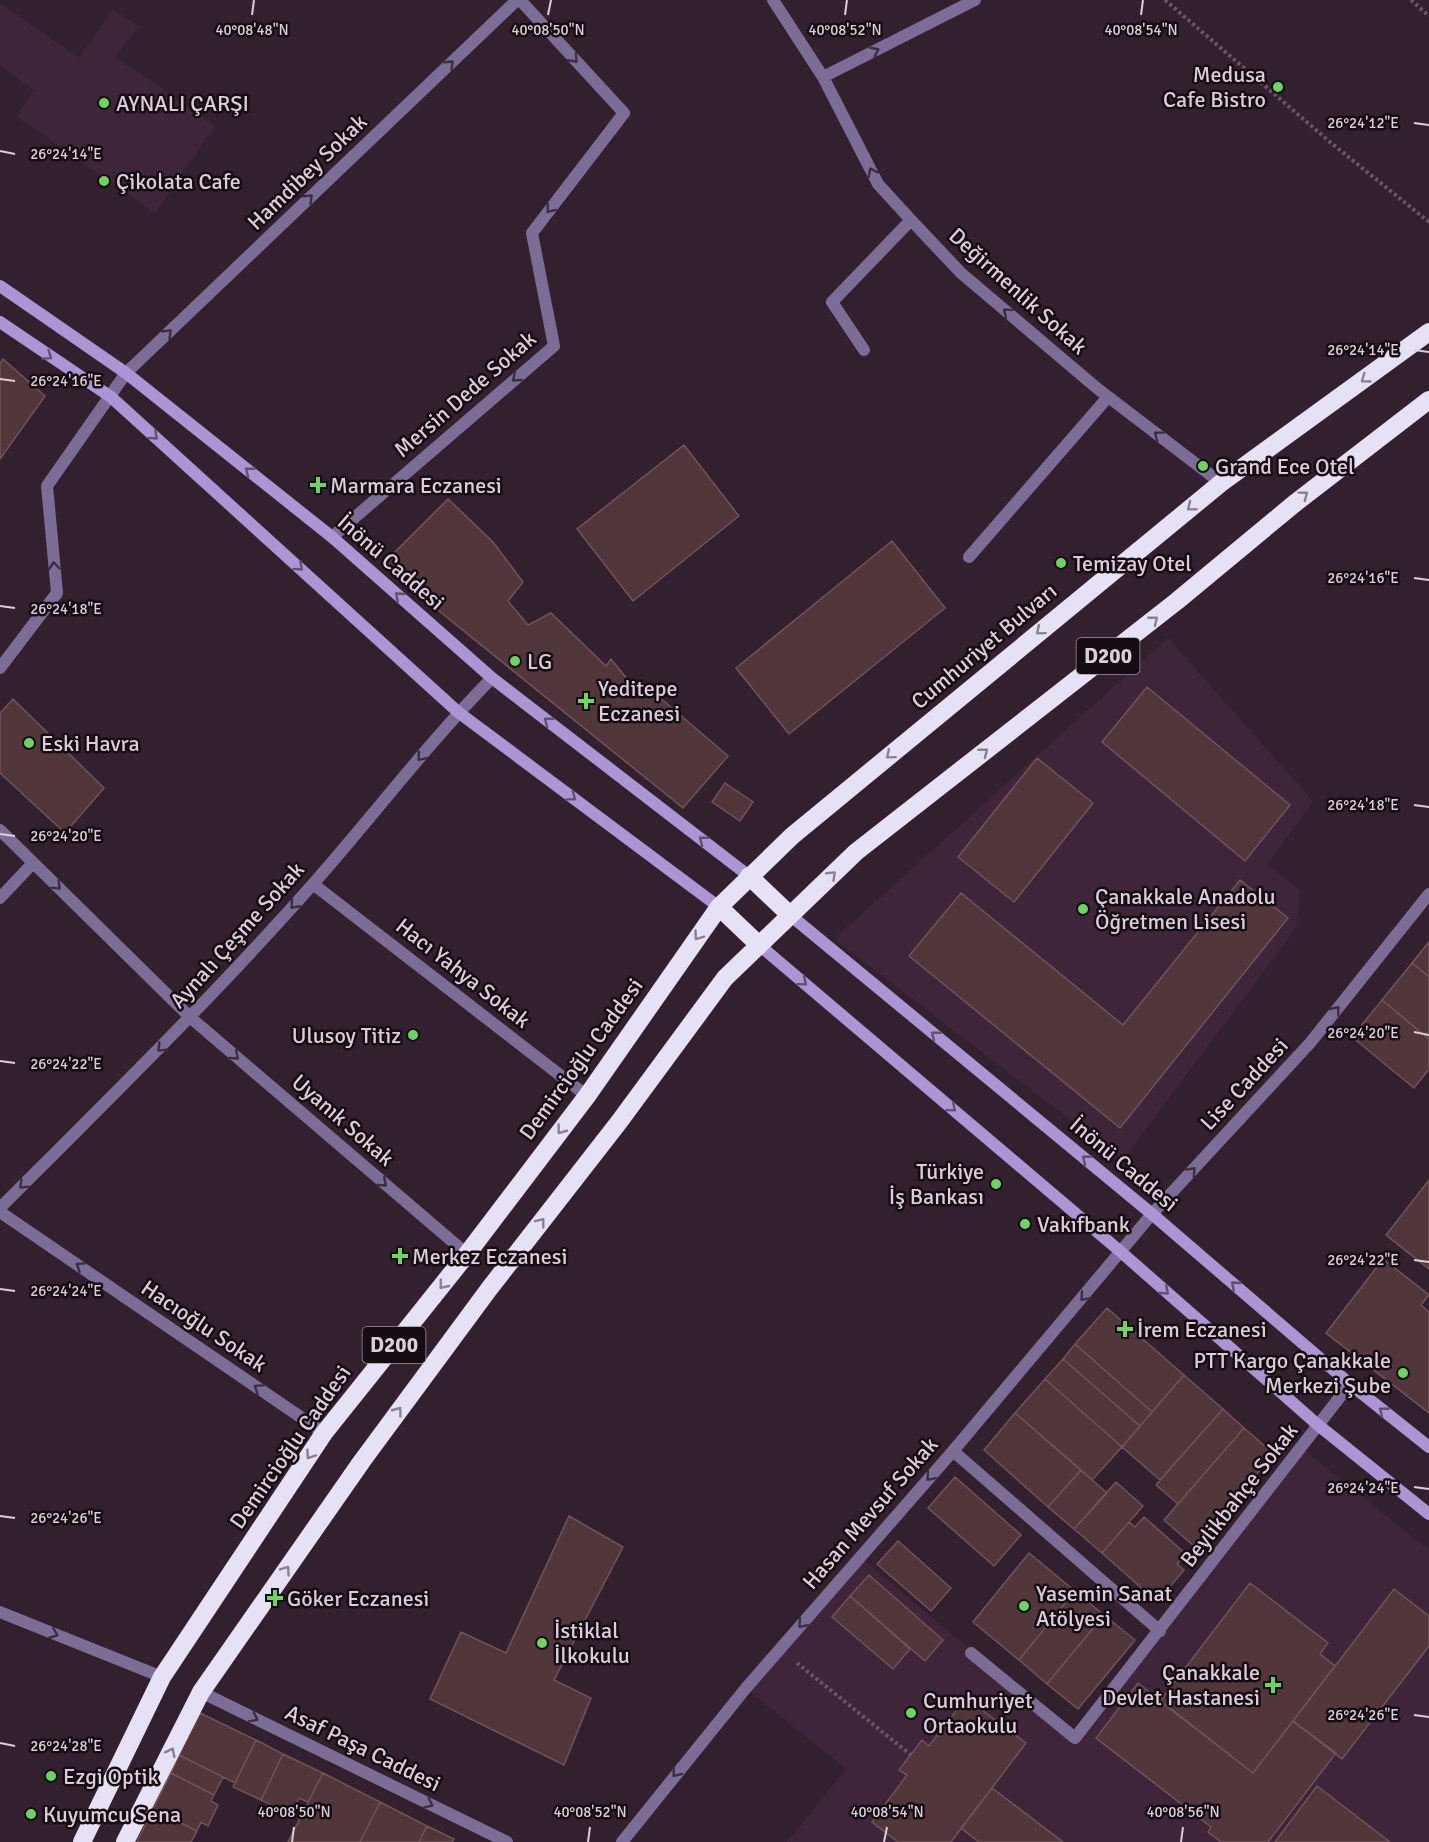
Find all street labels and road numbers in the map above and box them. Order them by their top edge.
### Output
street label: Hamdibey Sokak [242,108,372,236]
street label: Değirmenlik Sokak [943,222,1093,360]
street label: Mersin Dede Sokak [389,325,541,463]
street label: İnönü Caddesi [332,508,450,616]
street label: Cumhuriyet Bulvarı [906,577,1062,715]
road number: D200 [1076,638,1140,674]
street label: Aynalı Çeşme Sokak [164,856,310,1014]
street label: Hacı Yahya Sokak [390,912,536,1034]
street label: Demircioğlu Caddesi [513,973,649,1145]
street label: Lise Caddesi [1194,1032,1294,1136]
street label: Uyanık Sokak [286,1068,400,1172]
street label: İnönü Caddesi [1064,1111,1184,1217]
street label: Hacıoğlu Sokak [136,1274,272,1378]
road number: D200 [362,1327,426,1363]
street label: Demircioğlu Caddesi [224,1360,356,1534]
street label: Beylikbahçe Sokak [1174,1418,1304,1572]
street label: Hasan Mevsuf Sokak [797,1431,943,1595]
street label: Asaf Paşa Caddesi [281,1699,445,1797]

